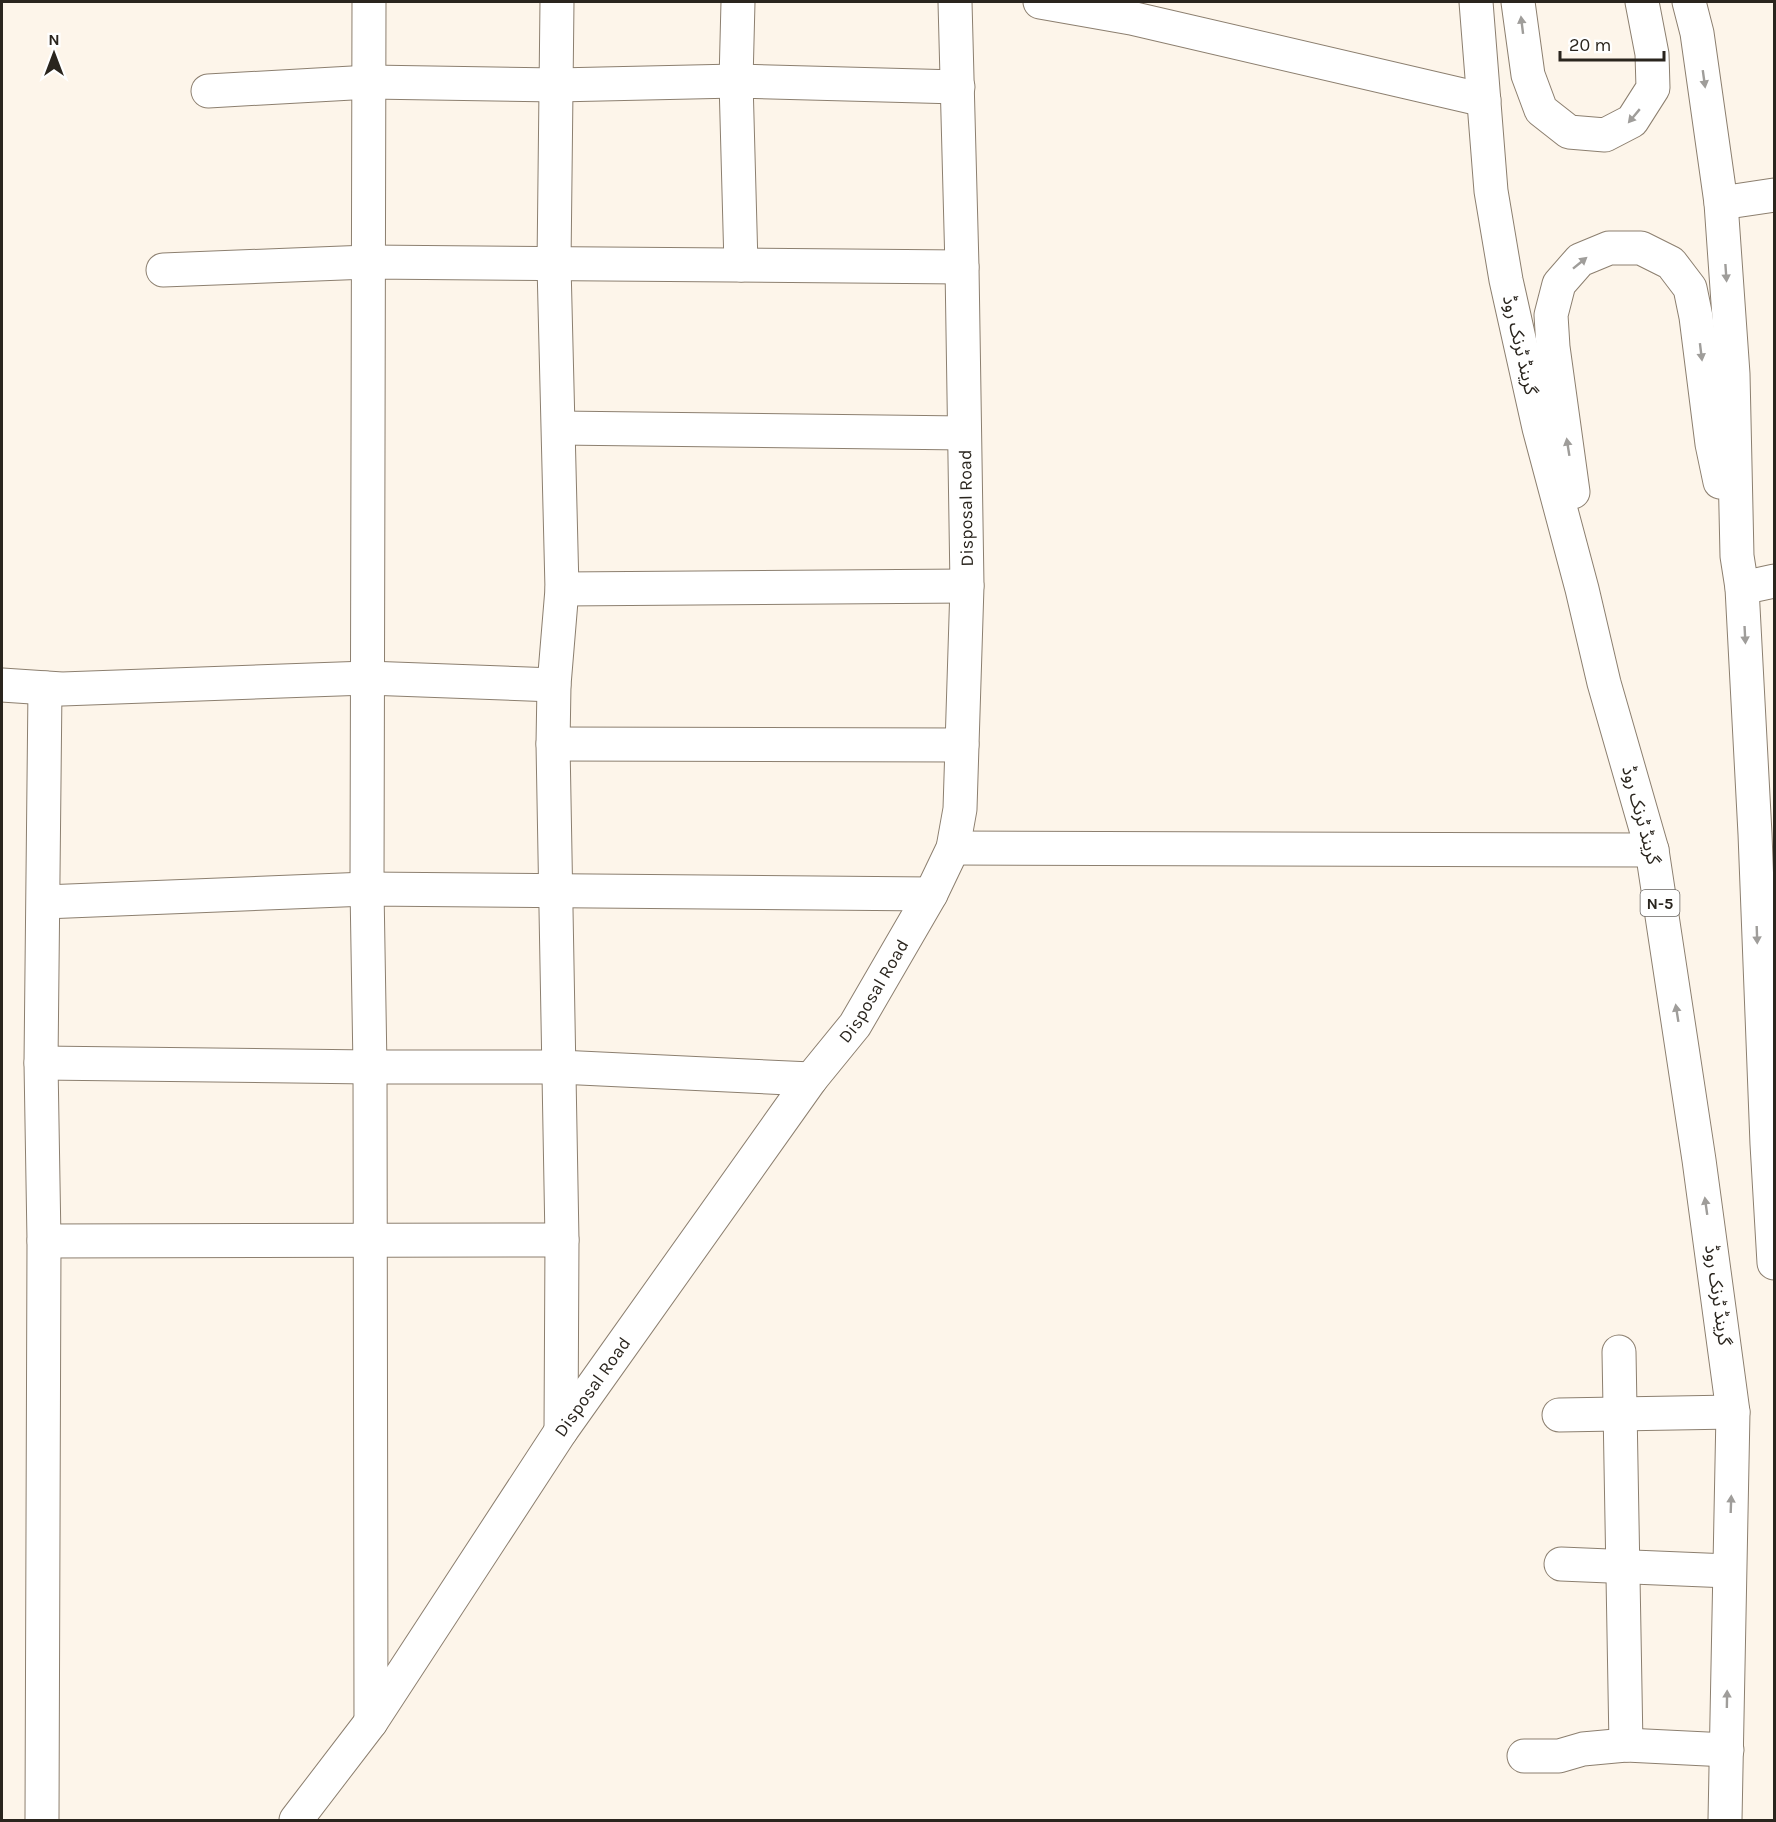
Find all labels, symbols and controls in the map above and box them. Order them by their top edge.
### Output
one-way arrow [1517,16,1526,35]
north arrow [24,24,84,84]
scale bar [1560,24,1664,62]
text: N [48,30,60,49]
text: 20 m [1569,34,1611,56]
one-way arrow [1700,70,1709,89]
one-way arrow [1628,108,1641,124]
one-way arrow [1572,257,1588,270]
one-way arrow [1722,264,1731,283]
street label: گرینڈ ٹرنک روڈ [1498,293,1542,397]
one-way arrow [1696,342,1706,361]
one-way arrow [1563,438,1572,457]
street label: Disposal Road [954,449,978,567]
one-way arrow [1740,626,1749,645]
street label: گرینڈ ٹرنک روڈ [1617,763,1665,867]
road number: N-5 [1640,890,1680,916]
one-way arrow [1753,925,1762,944]
street label: Disposal Road [834,935,913,1047]
one-way arrow [1673,1003,1682,1022]
one-way arrow [1701,1196,1710,1215]
street label: گرینڈ ٹرنک روڈ [1700,1243,1736,1347]
street label: Disposal Road [549,1333,635,1441]
one-way arrow [1726,1495,1735,1514]
one-way arrow [1723,1690,1732,1709]

